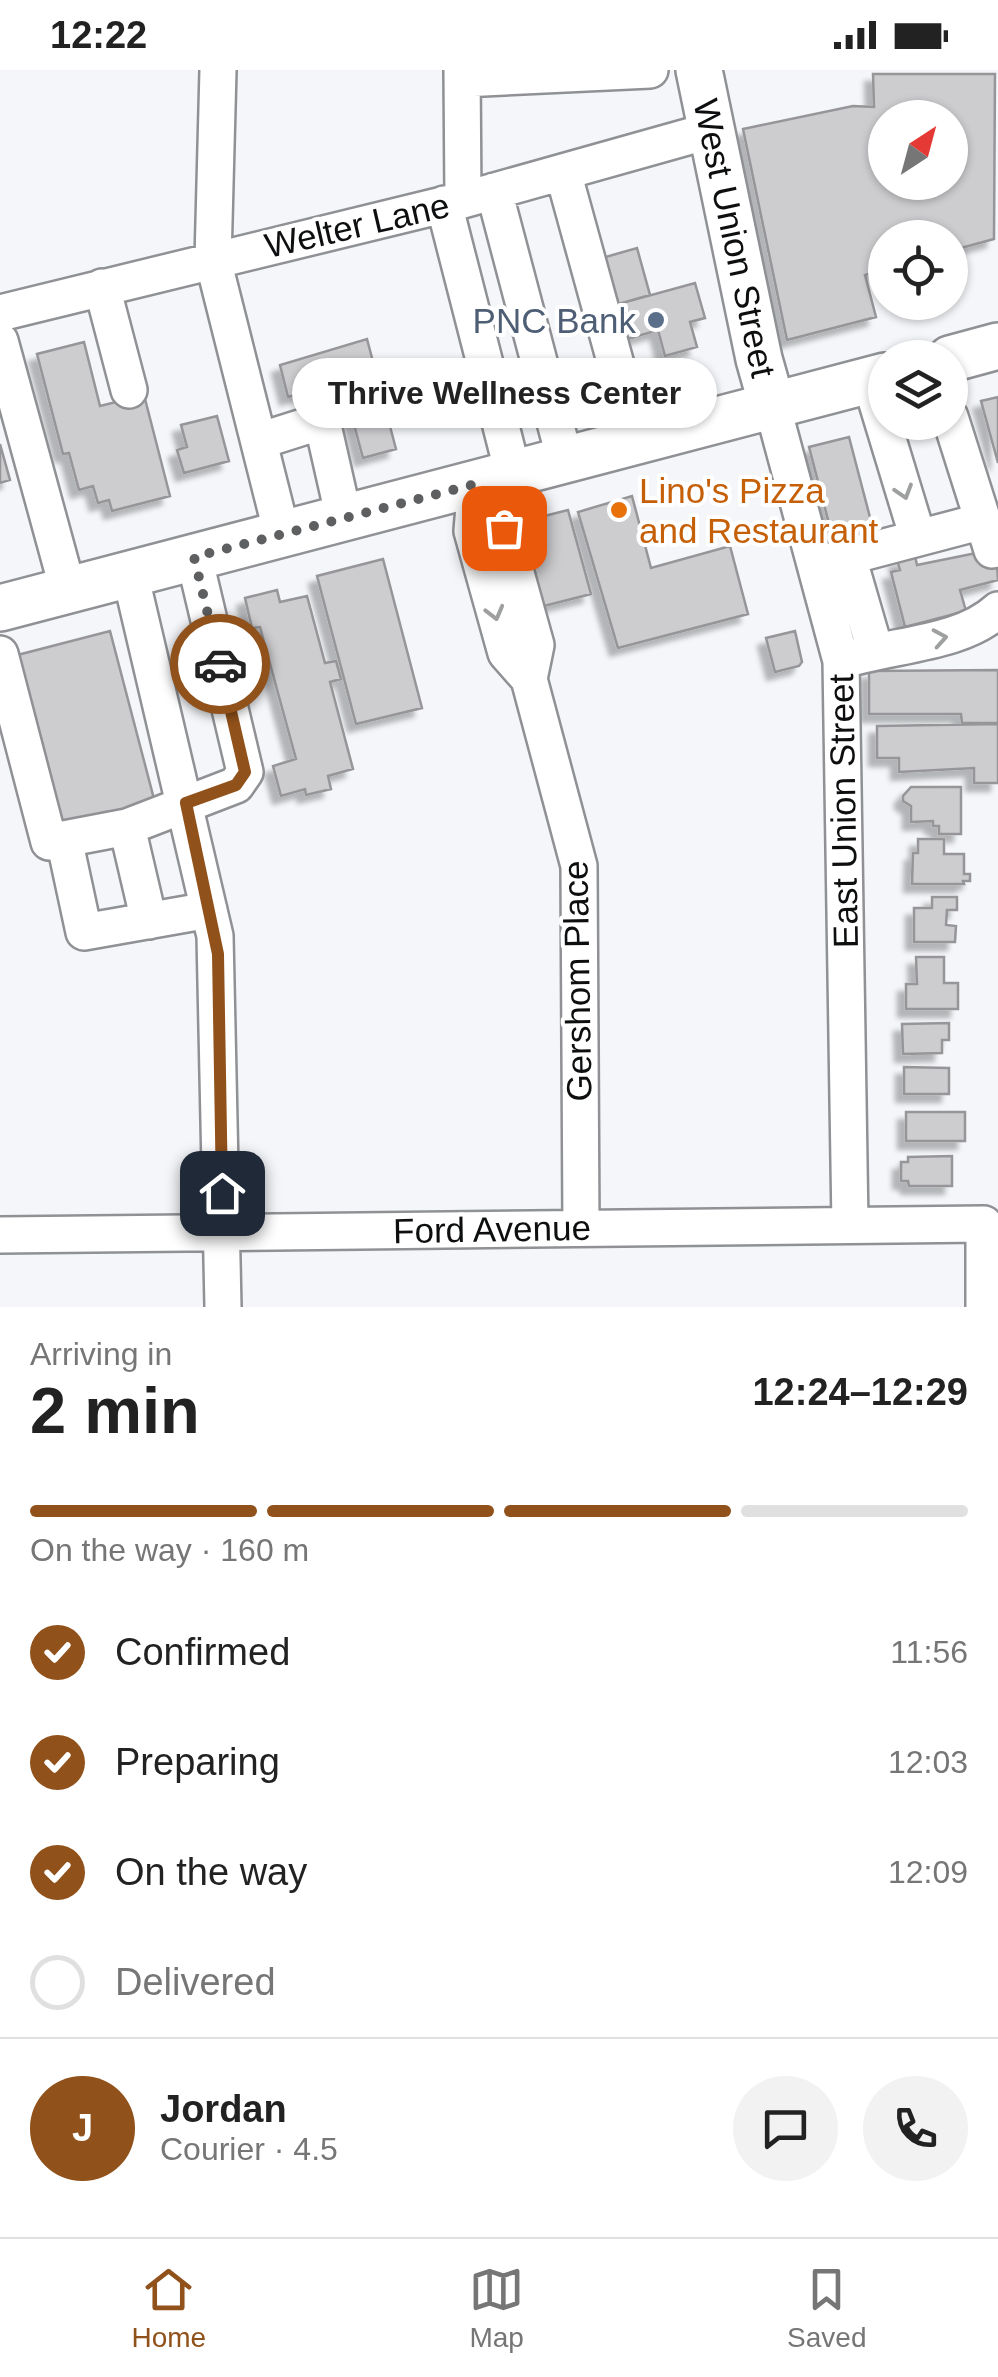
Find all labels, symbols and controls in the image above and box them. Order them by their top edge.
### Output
text: 12:22 [50,14,147,56]
street label: West Union Street [686,95,784,381]
north arrow [868,100,968,200]
map controls [868,100,968,440]
street label: Welter Lane [261,185,453,265]
button: locate [868,220,968,320]
place label: PNC Bank [473,301,636,340]
marker: PNC Bank [645,309,667,331]
button: layers [868,340,968,440]
callout: Thrive Wellness Center [292,358,716,428]
text: Thrive Wellness Center [328,375,681,411]
place label: Lino's Pizza and Restaurant [639,471,879,550]
one-way arrow [892,483,913,500]
pin [462,486,547,571]
marker: Lino's Pizza and Restaurant [608,499,630,521]
icon: bag [477,501,532,556]
one-way arrow [483,604,504,621]
courier [170,614,270,714]
one-way arrow [932,628,948,649]
icon: car [193,637,248,692]
street label: East Union Street [821,673,865,948]
street label: Gershom Place [555,860,599,1102]
pin [180,1151,265,1236]
icon: home [195,1166,250,1221]
street label: Ford Avenue [393,1208,591,1250]
text: Arriving in [30,1336,172,1372]
text: 12:24–12:29 [752,1371,968,1413]
text: 2 min [30,1374,200,1447]
text: On the way · 160 m [30,1532,309,1568]
icon: check [30,1625,85,1680]
text: Confirmed [115,1631,290,1673]
text: 11:56 [890,1634,968,1670]
icon: check [30,1735,85,1790]
text: Preparing [115,1741,280,1783]
text: 12:03 [888,1744,968,1780]
icon: check [30,1845,85,1900]
text: On the way [115,1851,307,1893]
text: 12:09 [888,1854,968,1890]
text: Delivered [115,1961,276,2003]
button: chat [733,2076,838,2181]
button: phone [863,2076,968,2181]
text: Jordan [160,2088,287,2130]
text: J [72,2107,93,2149]
text: Courier · 4.5 [160,2131,338,2167]
tab: Home [131,2262,206,2354]
tab: Map [469,2262,524,2354]
tab: Saved [787,2262,866,2354]

